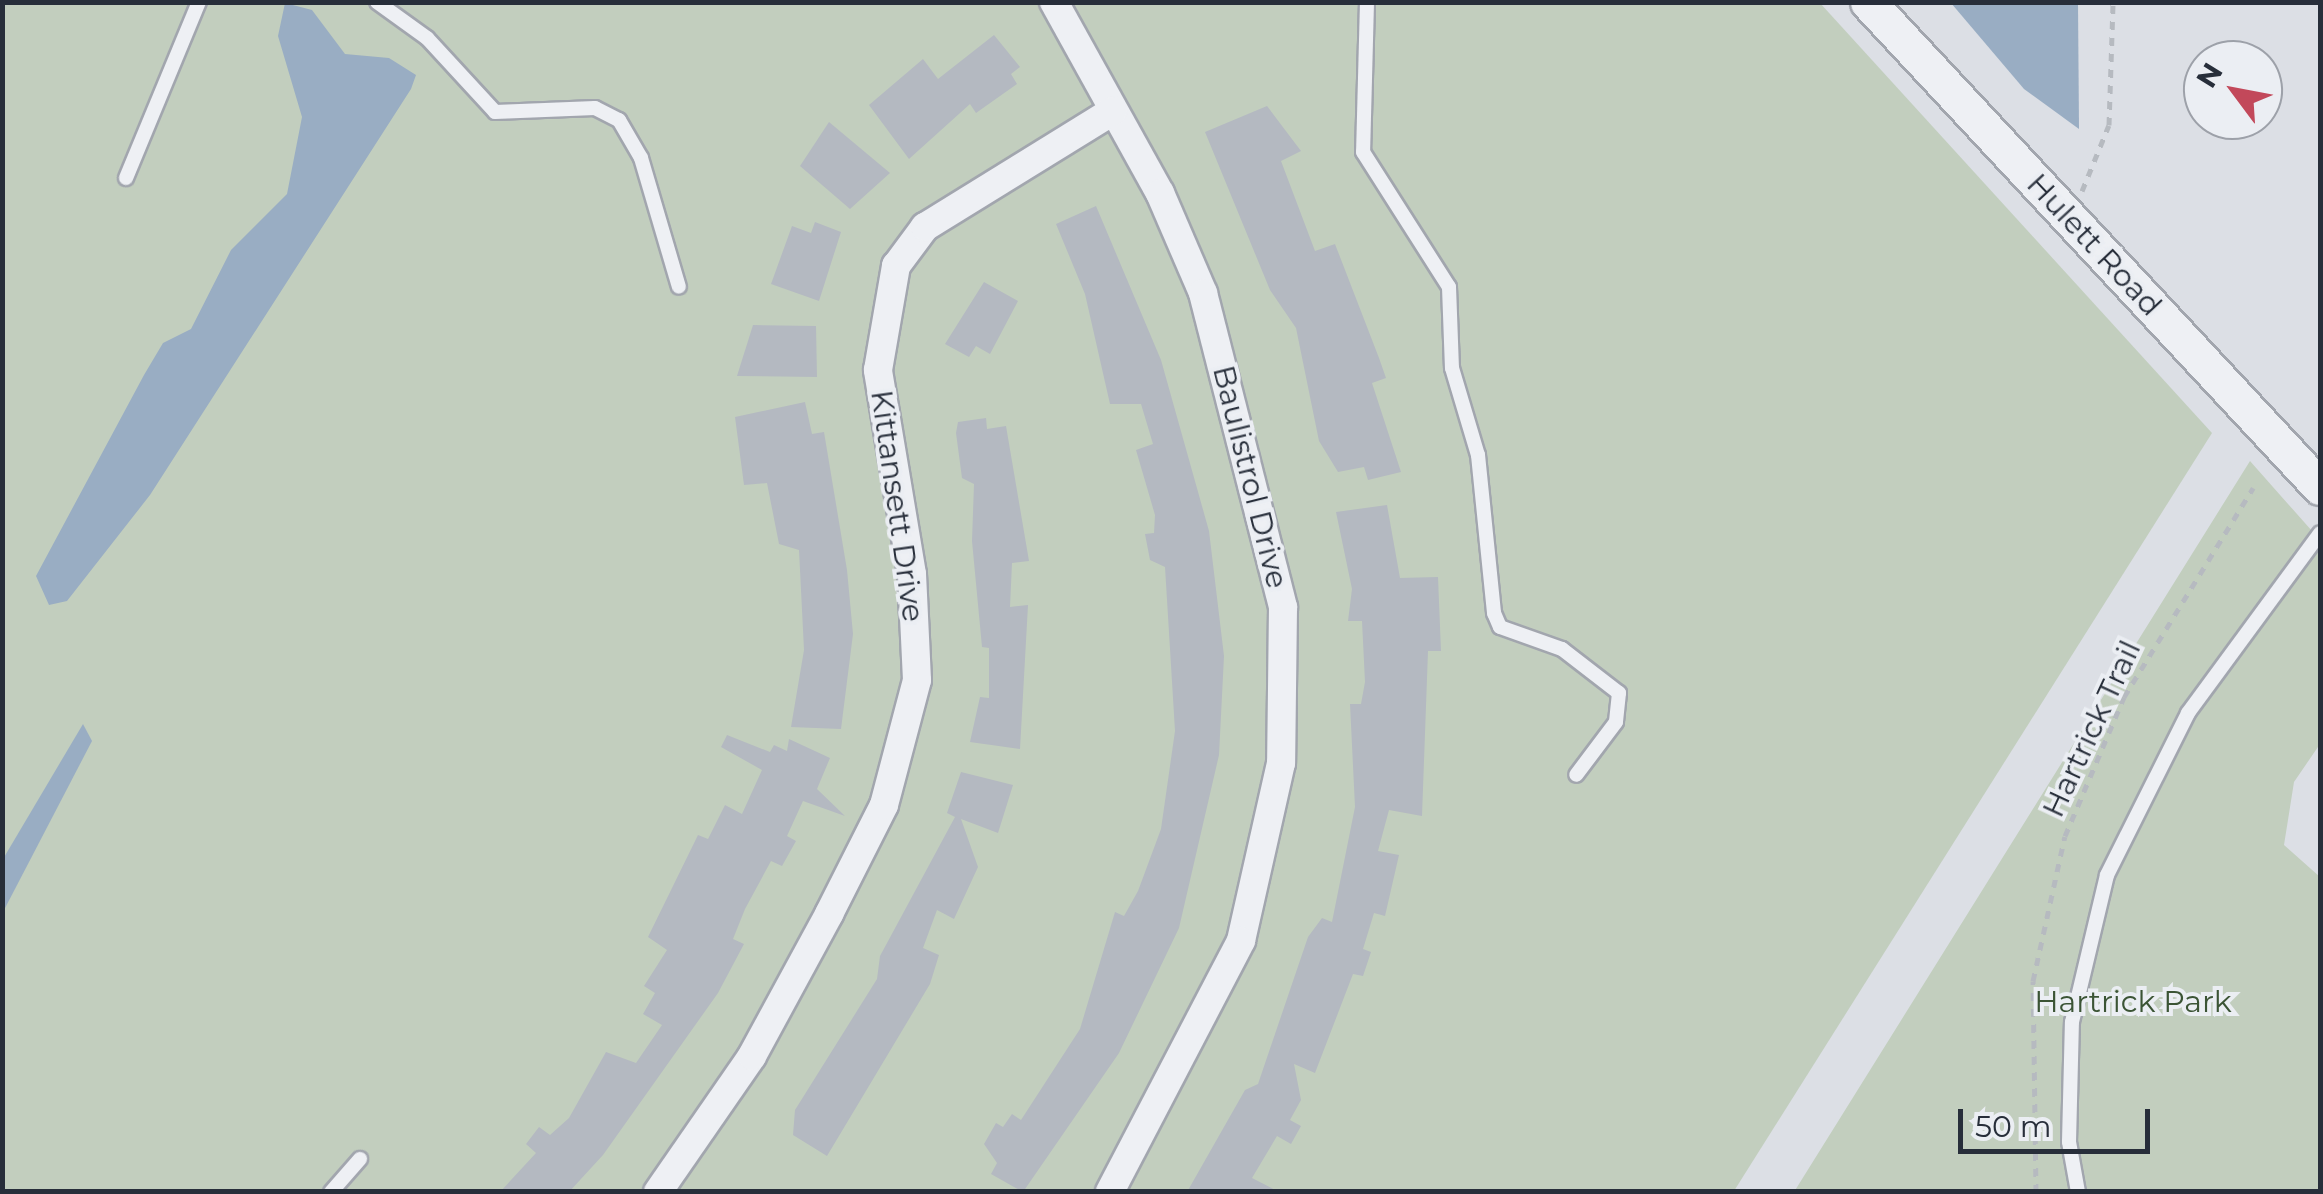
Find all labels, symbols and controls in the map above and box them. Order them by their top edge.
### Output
north arrow [2183,40,2283,140]
text: N [2189,57,2230,94]
street label: Hulett Road [2019,167,2169,323]
street label: Baulistrol Drive [1205,362,1295,592]
street label: Kittansett Drive [863,388,931,624]
street label: Hartrick Trail [2035,635,2149,823]
park label: Hartrick Park [2034,984,2232,1020]
scale bar [1963,1089,2156,1151]
text: 50 m [1975,1108,2052,1145]

